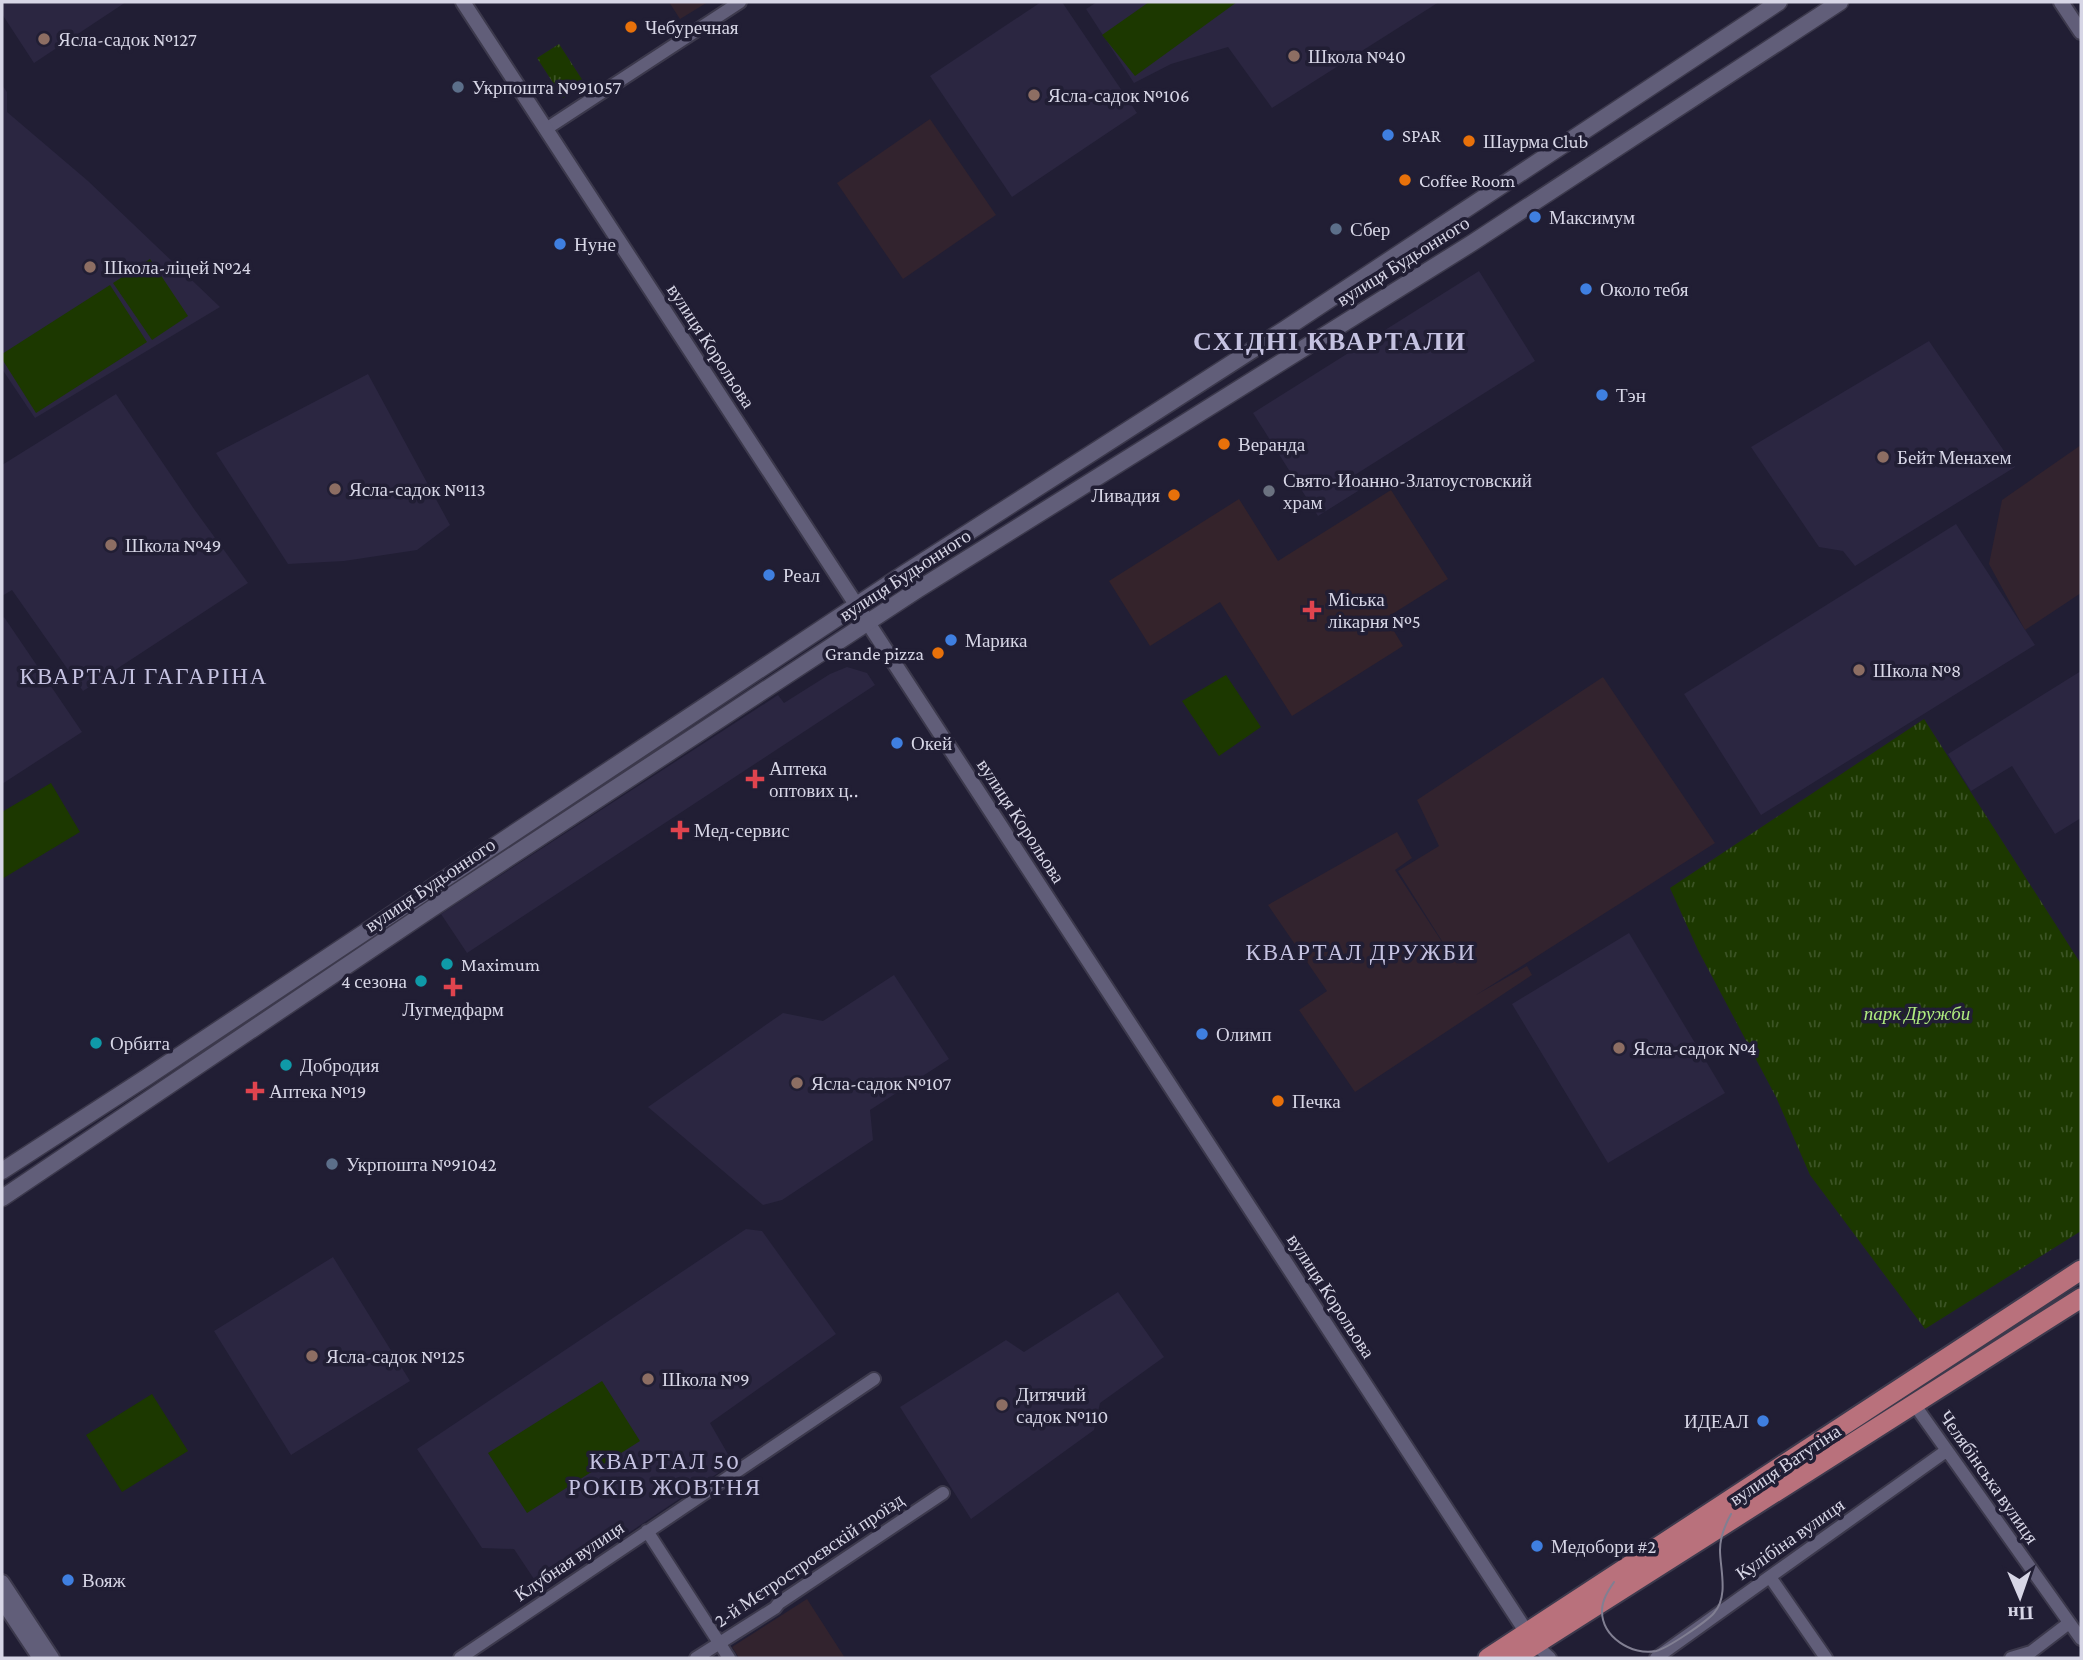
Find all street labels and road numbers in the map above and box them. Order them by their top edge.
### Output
street label: вулиця Будьонного [1333,212,1473,310]
street label: вулиця Корольова [663,280,759,413]
street label: вулиця Будьонного [835,525,975,625]
street label: вулиця Корольова [973,755,1069,888]
street label: вулиця Будьонного [361,834,499,936]
street label: вулиця Корольова [1283,1230,1379,1363]
street label: Челябінська вулиця [1935,1406,2043,1548]
street label: вулиця Ватутіна [1725,1420,1845,1510]
street label: 2-й Мєтростроєвскій проїзд [710,1489,908,1631]
street label: Кулібіна вулиця [1732,1494,1848,1584]
street label: Клубная вулиця [510,1516,628,1605]

